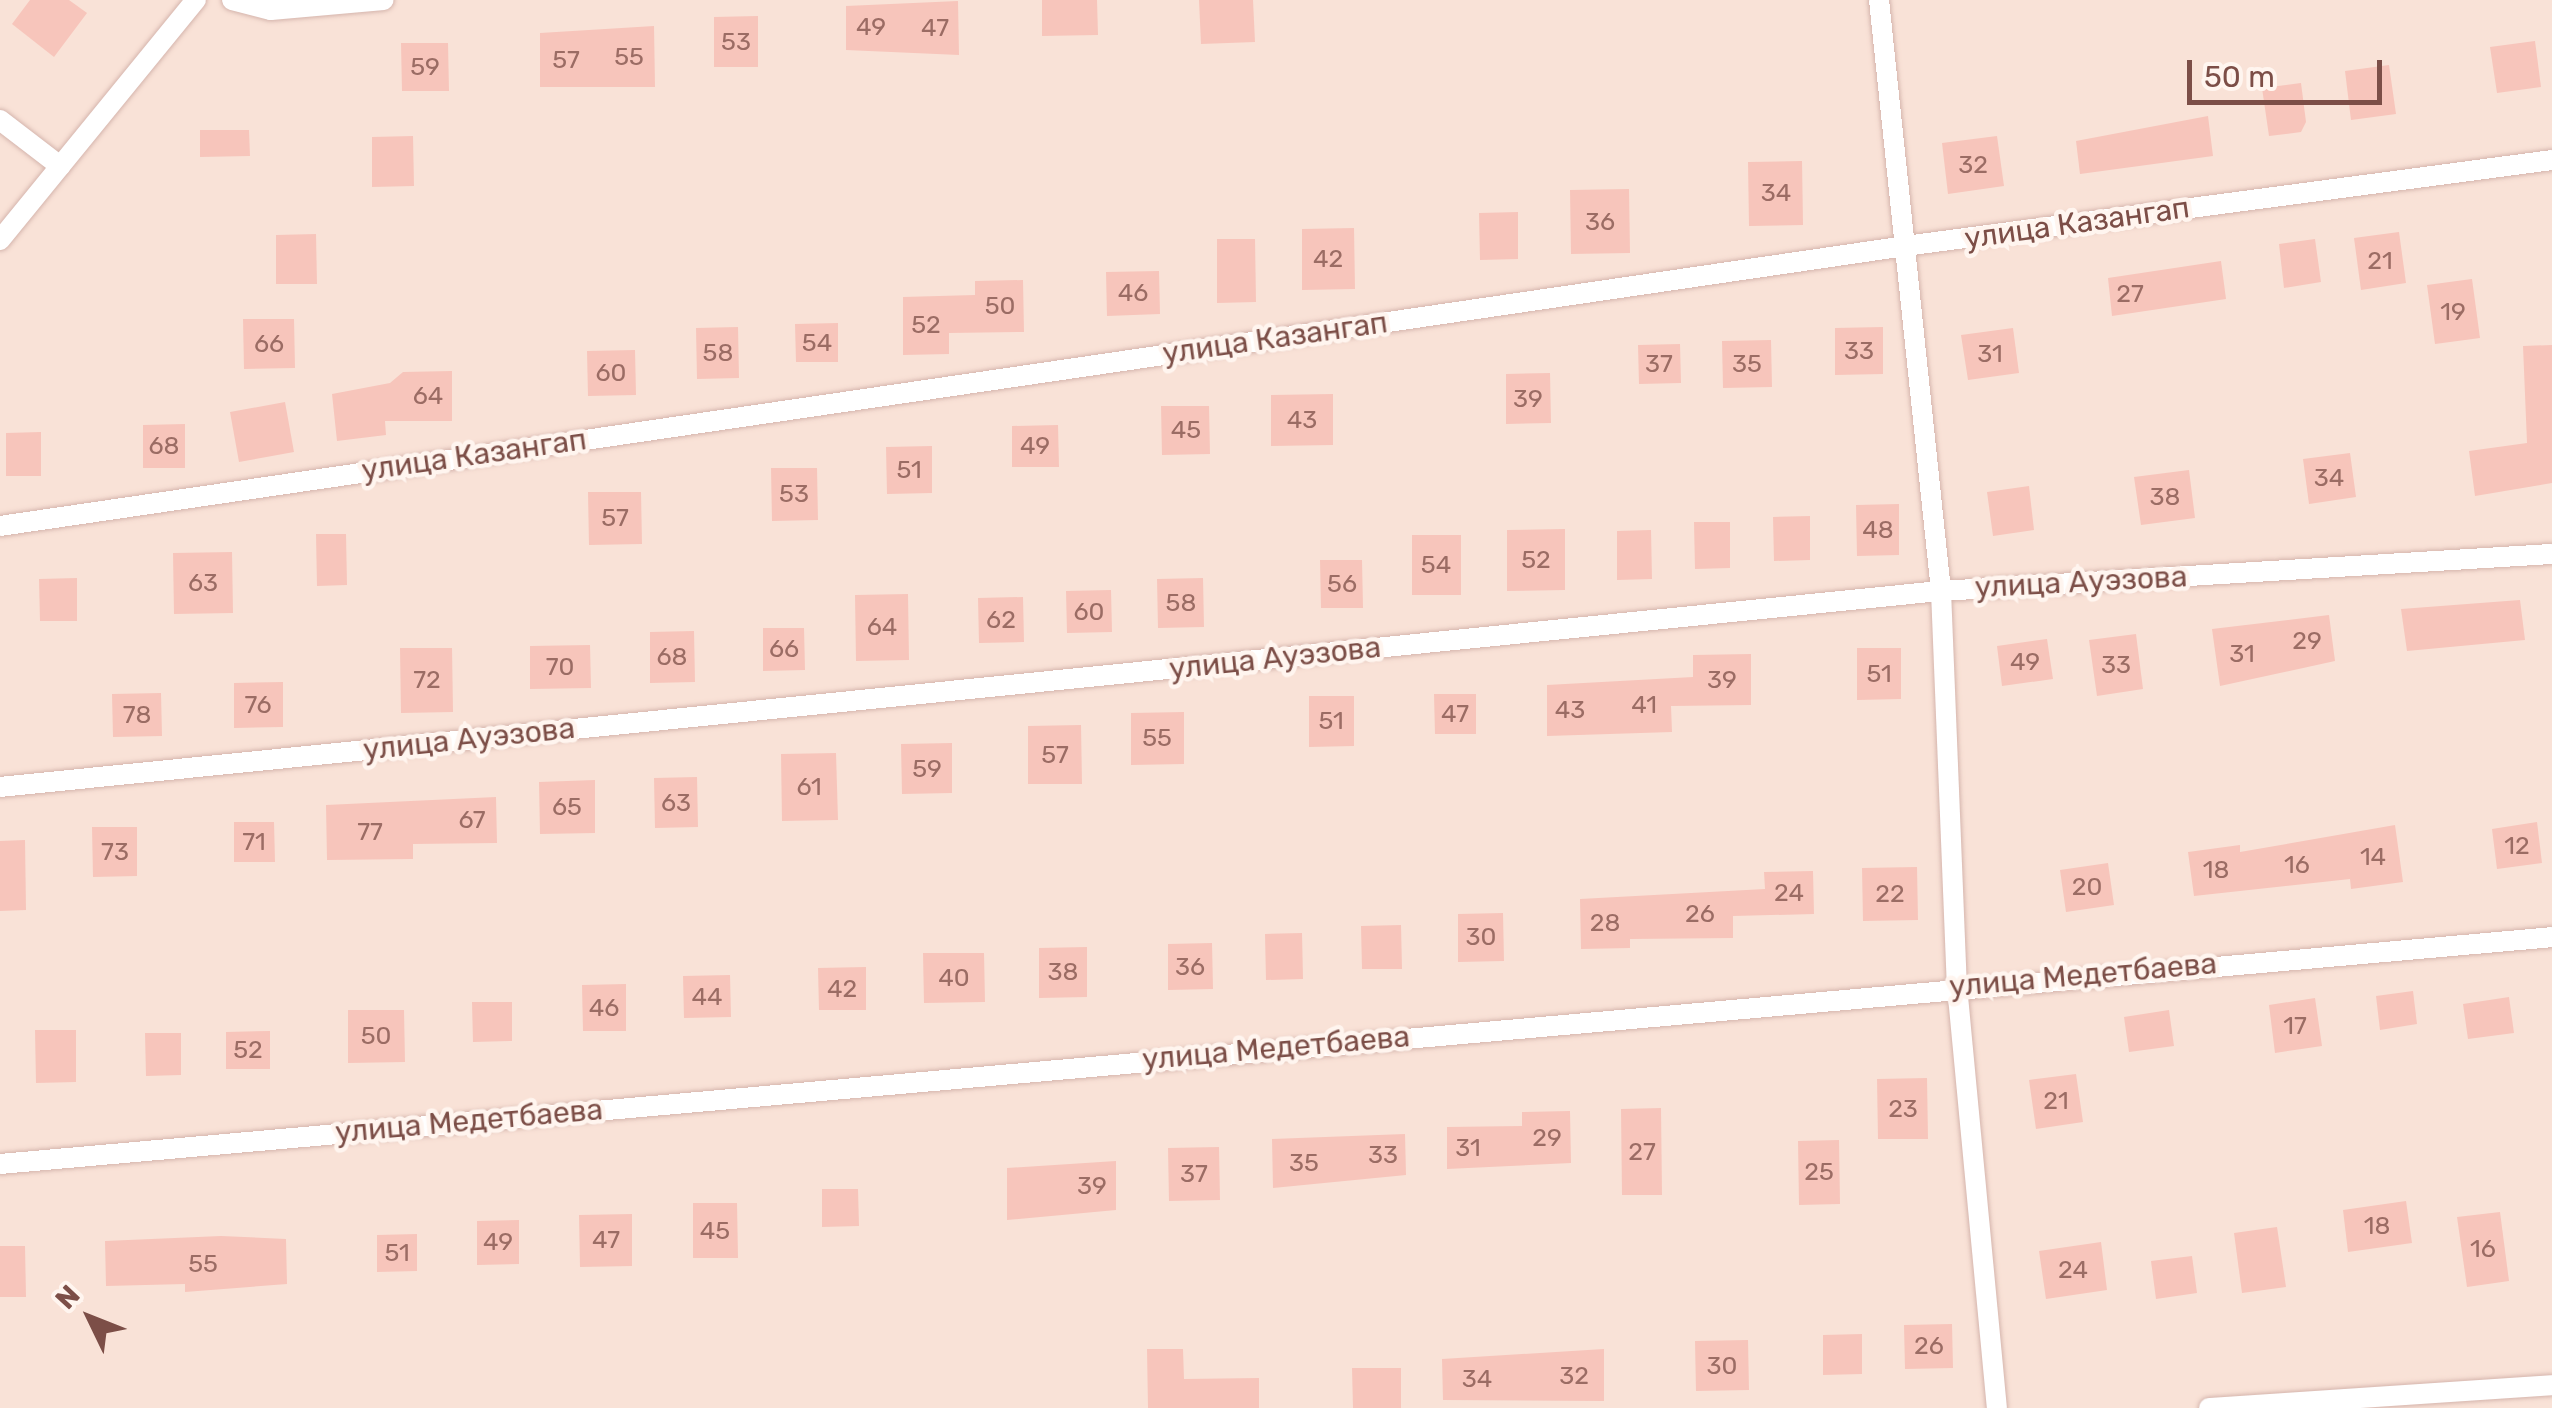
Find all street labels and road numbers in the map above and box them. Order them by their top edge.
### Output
street label: улица Казангап [1962,189,2192,257]
street label: улица Казангап [1160,304,1390,372]
street label: улица Казангап [359,421,589,489]
street label: улица Ауэзова [1974,558,2188,606]
street label: улица Ауэзова [1167,629,1383,687]
street label: улица Ауэзова [361,710,577,768]
street label: улица Медетбаева [1948,945,2218,1005]
street label: улица Медетбаева [1141,1018,1411,1078]
street label: улица Медетбаева [334,1091,604,1151]

